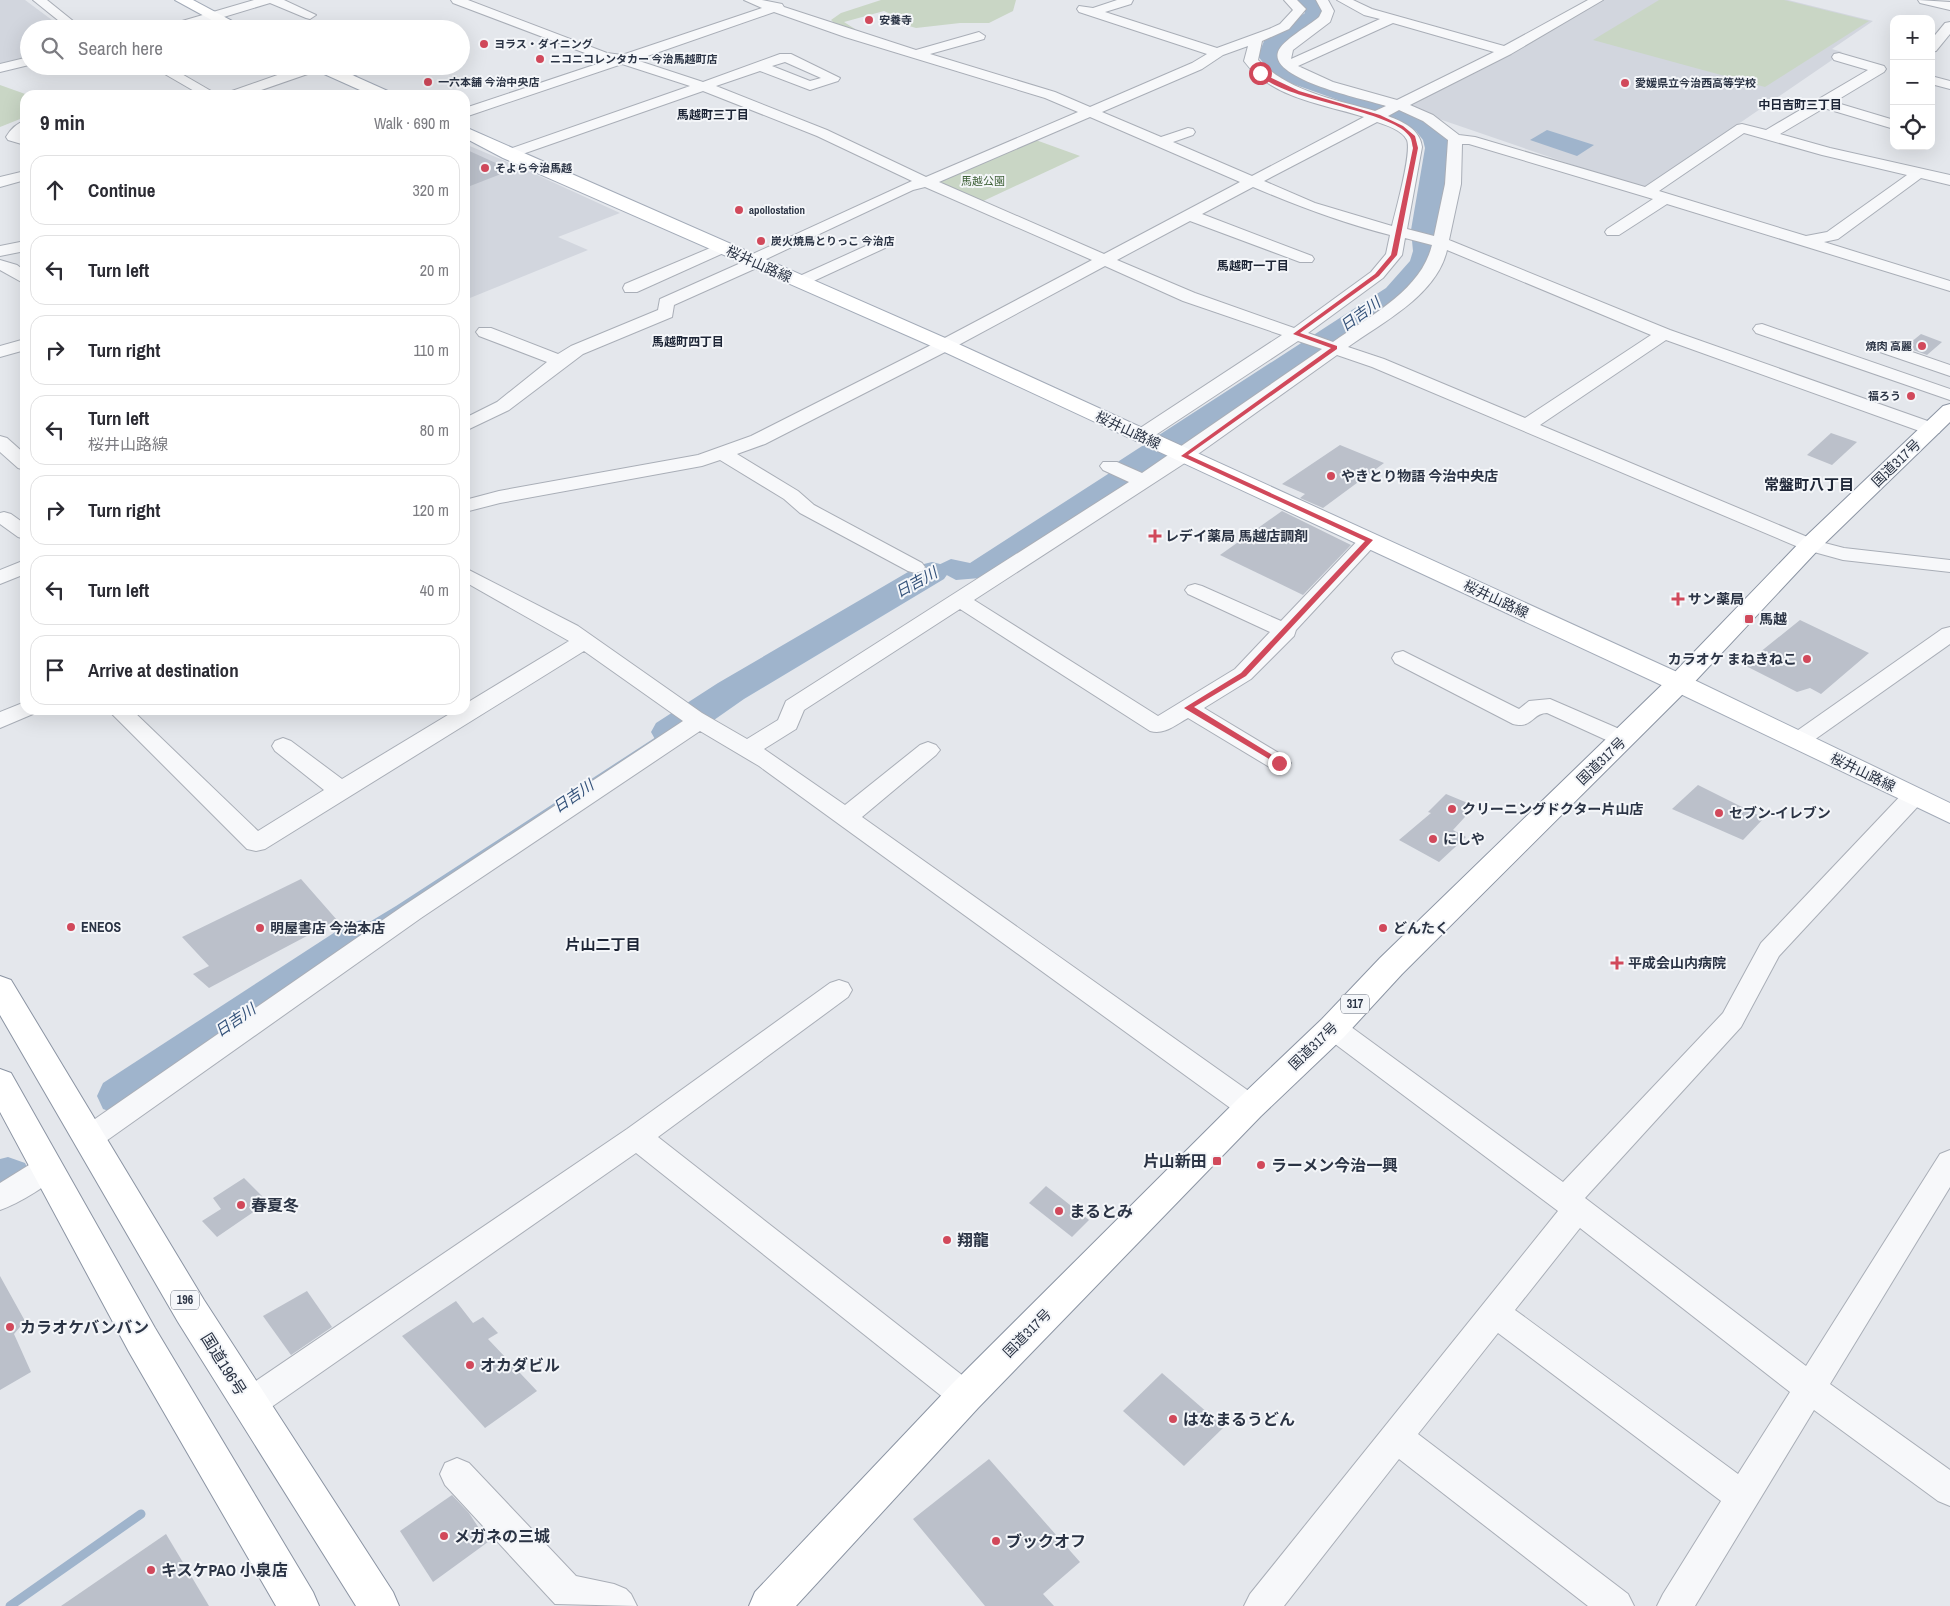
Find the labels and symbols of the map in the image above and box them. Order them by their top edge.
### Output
place label: 安養寺 [879,13,912,27]
marker: 安養寺 [863,14,875,26]
place label: ヨラス・ダイニング [494,37,593,51]
marker: ヨラス・ダイニング [478,38,490,50]
place label: ニコニコレンタカー 今治馬越町店 [550,52,718,66]
marker: ニコニコレンタカー 今治馬越町店 [534,53,546,65]
route start [1249,62,1272,85]
place label: 一六本舗 今治中央店 [438,75,540,89]
marker: 一六本舗 今治中央店 [422,76,434,88]
place label: 愛媛県立今治西高等学校 [1635,76,1756,90]
marker: 愛媛県立今治西高等学校 [1619,77,1631,89]
district label: 中日吉町三丁目 [1758,97,1842,113]
district label: 馬越町三丁目 [677,107,749,123]
place label: そよら今治馬越 [495,161,572,175]
marker: そよら今治馬越 [479,162,491,174]
park label: 馬越公園 [961,174,1005,188]
place label: apollostation [749,203,805,217]
marker: apollostation [733,204,745,216]
place label: 炭火焼鳥とりっこ 今治店 [771,234,895,248]
marker: 炭火焼鳥とりっこ 今治店 [755,235,767,247]
street label: 桜井山路線 [723,242,795,286]
district label: 馬越町一丁目 [1217,258,1289,274]
water label: 日吉川 [1336,291,1386,336]
district label: 馬越町四丁目 [652,334,724,350]
place label: 焼肉 高麗 [1865,339,1912,353]
marker: 焼肉 高麗 [1916,340,1928,352]
place label: 福ろう [1868,389,1901,403]
marker: 福ろう [1905,390,1917,402]
street label: 桜井山路線 [1092,407,1164,453]
street label: 国道317号 [1868,435,1924,491]
place label: やきとり物語 今治中央店 [1341,467,1498,485]
marker: やきとり物語 今治中央店 [1325,470,1337,482]
district label: 常盤町八丁目 [1764,474,1854,495]
place label: レデイ薬局 馬越店調剤 [1165,527,1308,545]
marker: レデイ薬局 馬越店調剤 [1149,530,1161,542]
water label: 日吉川 [891,561,943,602]
street label: 桜井山路線 [1460,576,1532,622]
place label: サン薬局 [1688,590,1744,608]
marker: サン薬局 [1672,593,1684,605]
place label: 馬越 [1759,610,1787,628]
marker: 馬越 [1743,613,1755,625]
place label: カラオケ まねきねこ [1668,650,1797,668]
marker: カラオケ まねきねこ [1801,653,1813,665]
street label: 国道317号 [1573,733,1629,789]
street label: 桜井山路線 [1828,749,1898,795]
route end [1268,752,1291,775]
water label: 日吉川 [548,774,599,817]
place label: クリーニングドクター片山店 [1462,800,1643,818]
marker: クリーニングドクター片山店 [1446,803,1458,815]
place label: セブン-イレブン [1729,804,1831,822]
marker: セブン-イレブン [1713,807,1725,819]
place label: にしや [1443,830,1485,848]
marker: にしや [1427,833,1439,845]
place label: ENEOS [81,918,122,936]
place label: 明屋書店 今治本店 [270,919,385,937]
place label: どんたく [1393,919,1449,937]
marker: ENEOS [65,921,77,933]
marker: 明屋書店 今治本店 [254,922,266,934]
marker: どんたく [1377,922,1389,934]
district label: 片山二丁目 [565,934,641,955]
place label: 平成会山内病院 [1628,954,1726,972]
marker: 平成会山内病院 [1610,956,1624,970]
road number: 317 [1341,994,1369,1014]
water label: 日吉川 [210,998,261,1041]
street label: 国道317号 [1285,1018,1341,1074]
place label: 片山新田 [1143,1150,1207,1172]
place label: ラーメン今治一興 [1271,1154,1398,1176]
marker: 片山新田 [1211,1155,1223,1167]
marker: ラーメン今治一興 [1255,1159,1267,1171]
place label: 春夏冬 [251,1194,299,1216]
marker: 春夏冬 [235,1199,247,1211]
place label: まるとみ [1069,1200,1133,1222]
marker: まるとみ [1053,1205,1065,1217]
place label: 翔龍 [957,1229,989,1251]
marker: 翔龍 [941,1234,953,1246]
road number: 196 [171,1290,199,1310]
street label: 国道317号 [999,1305,1055,1361]
place label: カラオケバンバン [20,1316,149,1338]
marker: カラオケバンバン [4,1321,16,1333]
street label: 国道196号 [196,1329,252,1399]
place label: オカダビル [480,1354,560,1376]
marker: オカダビル [464,1359,476,1371]
place label: はなまるうどん [1183,1408,1295,1430]
marker: はなまるうどん [1167,1413,1179,1425]
place label: メガネの三城 [454,1525,550,1547]
marker: メガネの三城 [438,1530,450,1542]
place label: ブックオフ [1006,1530,1086,1552]
marker: ブックオフ [990,1535,1002,1547]
place label: キスケPAO 小泉店 [161,1559,288,1581]
marker: キスケPAO 小泉店 [145,1564,157,1576]

